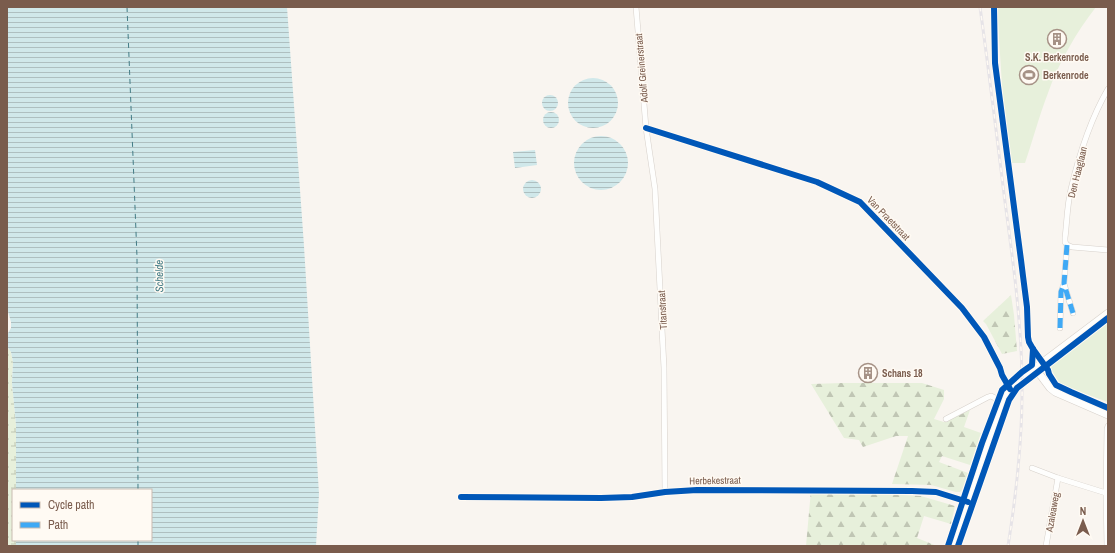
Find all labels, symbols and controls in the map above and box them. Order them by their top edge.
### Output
building icon: S.K. Berkenrode [1046,28,1068,50]
street label: Adolf Greinerstraat [632,32,651,104]
place label: S.K. Berkenrode [1025,51,1089,64]
sports icon: Berkenrode [1018,64,1040,86]
place label: Berkenrode [1043,69,1089,82]
street label: Den Haaglaan [1065,145,1090,199]
street label: Van Praetstraat [864,194,913,244]
water label: Schelde [152,260,166,292]
street label: Titanstraat [655,289,670,330]
building icon: Schans 18 [857,362,879,384]
place label: Schans 18 [882,367,923,380]
street label: Herbekestraat [689,474,742,487]
legend [12,489,152,541]
street label: Azaleaweg [1042,491,1062,534]
text: Cycle path [48,497,95,513]
north arrow [1063,501,1103,541]
text: N [1080,504,1086,518]
text: Path [48,517,68,533]

